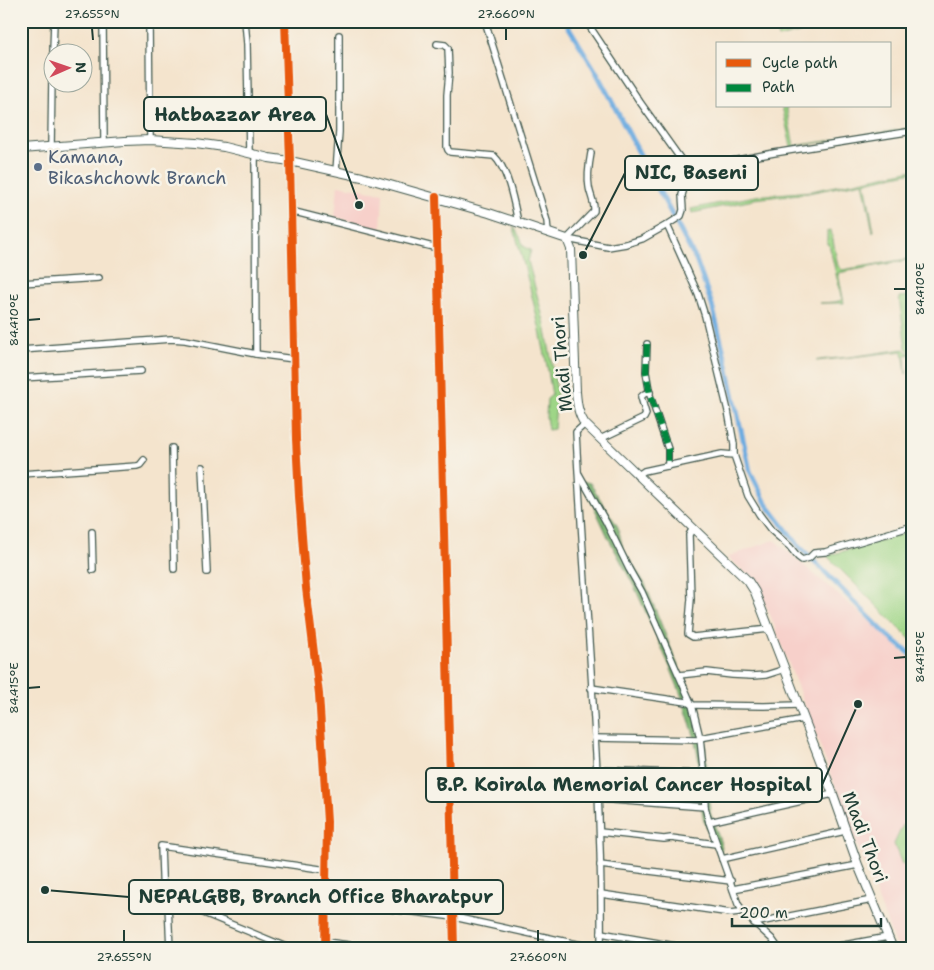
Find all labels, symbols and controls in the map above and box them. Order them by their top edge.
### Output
text: 27.655°N [64,6,120,22]
text: 27.660°N [477,6,535,22]
north arrow [42,42,92,92]
legend [716,42,892,108]
text: Cycle path [762,53,838,73]
text: N [72,62,90,73]
text: Path [762,77,795,97]
callout: Hatbazzar Area [144,97,326,131]
text: Hatbazzar Area [154,102,316,127]
place label: Kamana, Bikashchowk Branch [48,145,227,190]
callout: NIC, Baseni [625,156,758,190]
text: NIC, Baseni [635,160,747,185]
marker: Kamana, Bikashchowk Branch [32,161,44,173]
text: 84.410°E [912,263,928,315]
text: 84.410°E [6,294,22,346]
street label: Madi Thori [546,315,578,413]
text: 84.415°E [912,631,928,683]
text: 84.415°E [6,662,22,714]
callout: B.P. Koirala Memorial Cancer Hospital [426,768,822,802]
text: B.P. Koirala Memorial Cancer Hospital [436,772,812,797]
street label: Madi Thori [837,788,893,886]
callout: NEPALGBB, Branch Office Bharatpur [129,880,503,914]
text: NEPALGBB, Branch Office Bharatpur [139,884,493,909]
scale bar [732,895,880,927]
text: 200 m [739,903,788,923]
text: 27.655°N [96,949,152,965]
text: 27.660°N [509,949,567,965]

